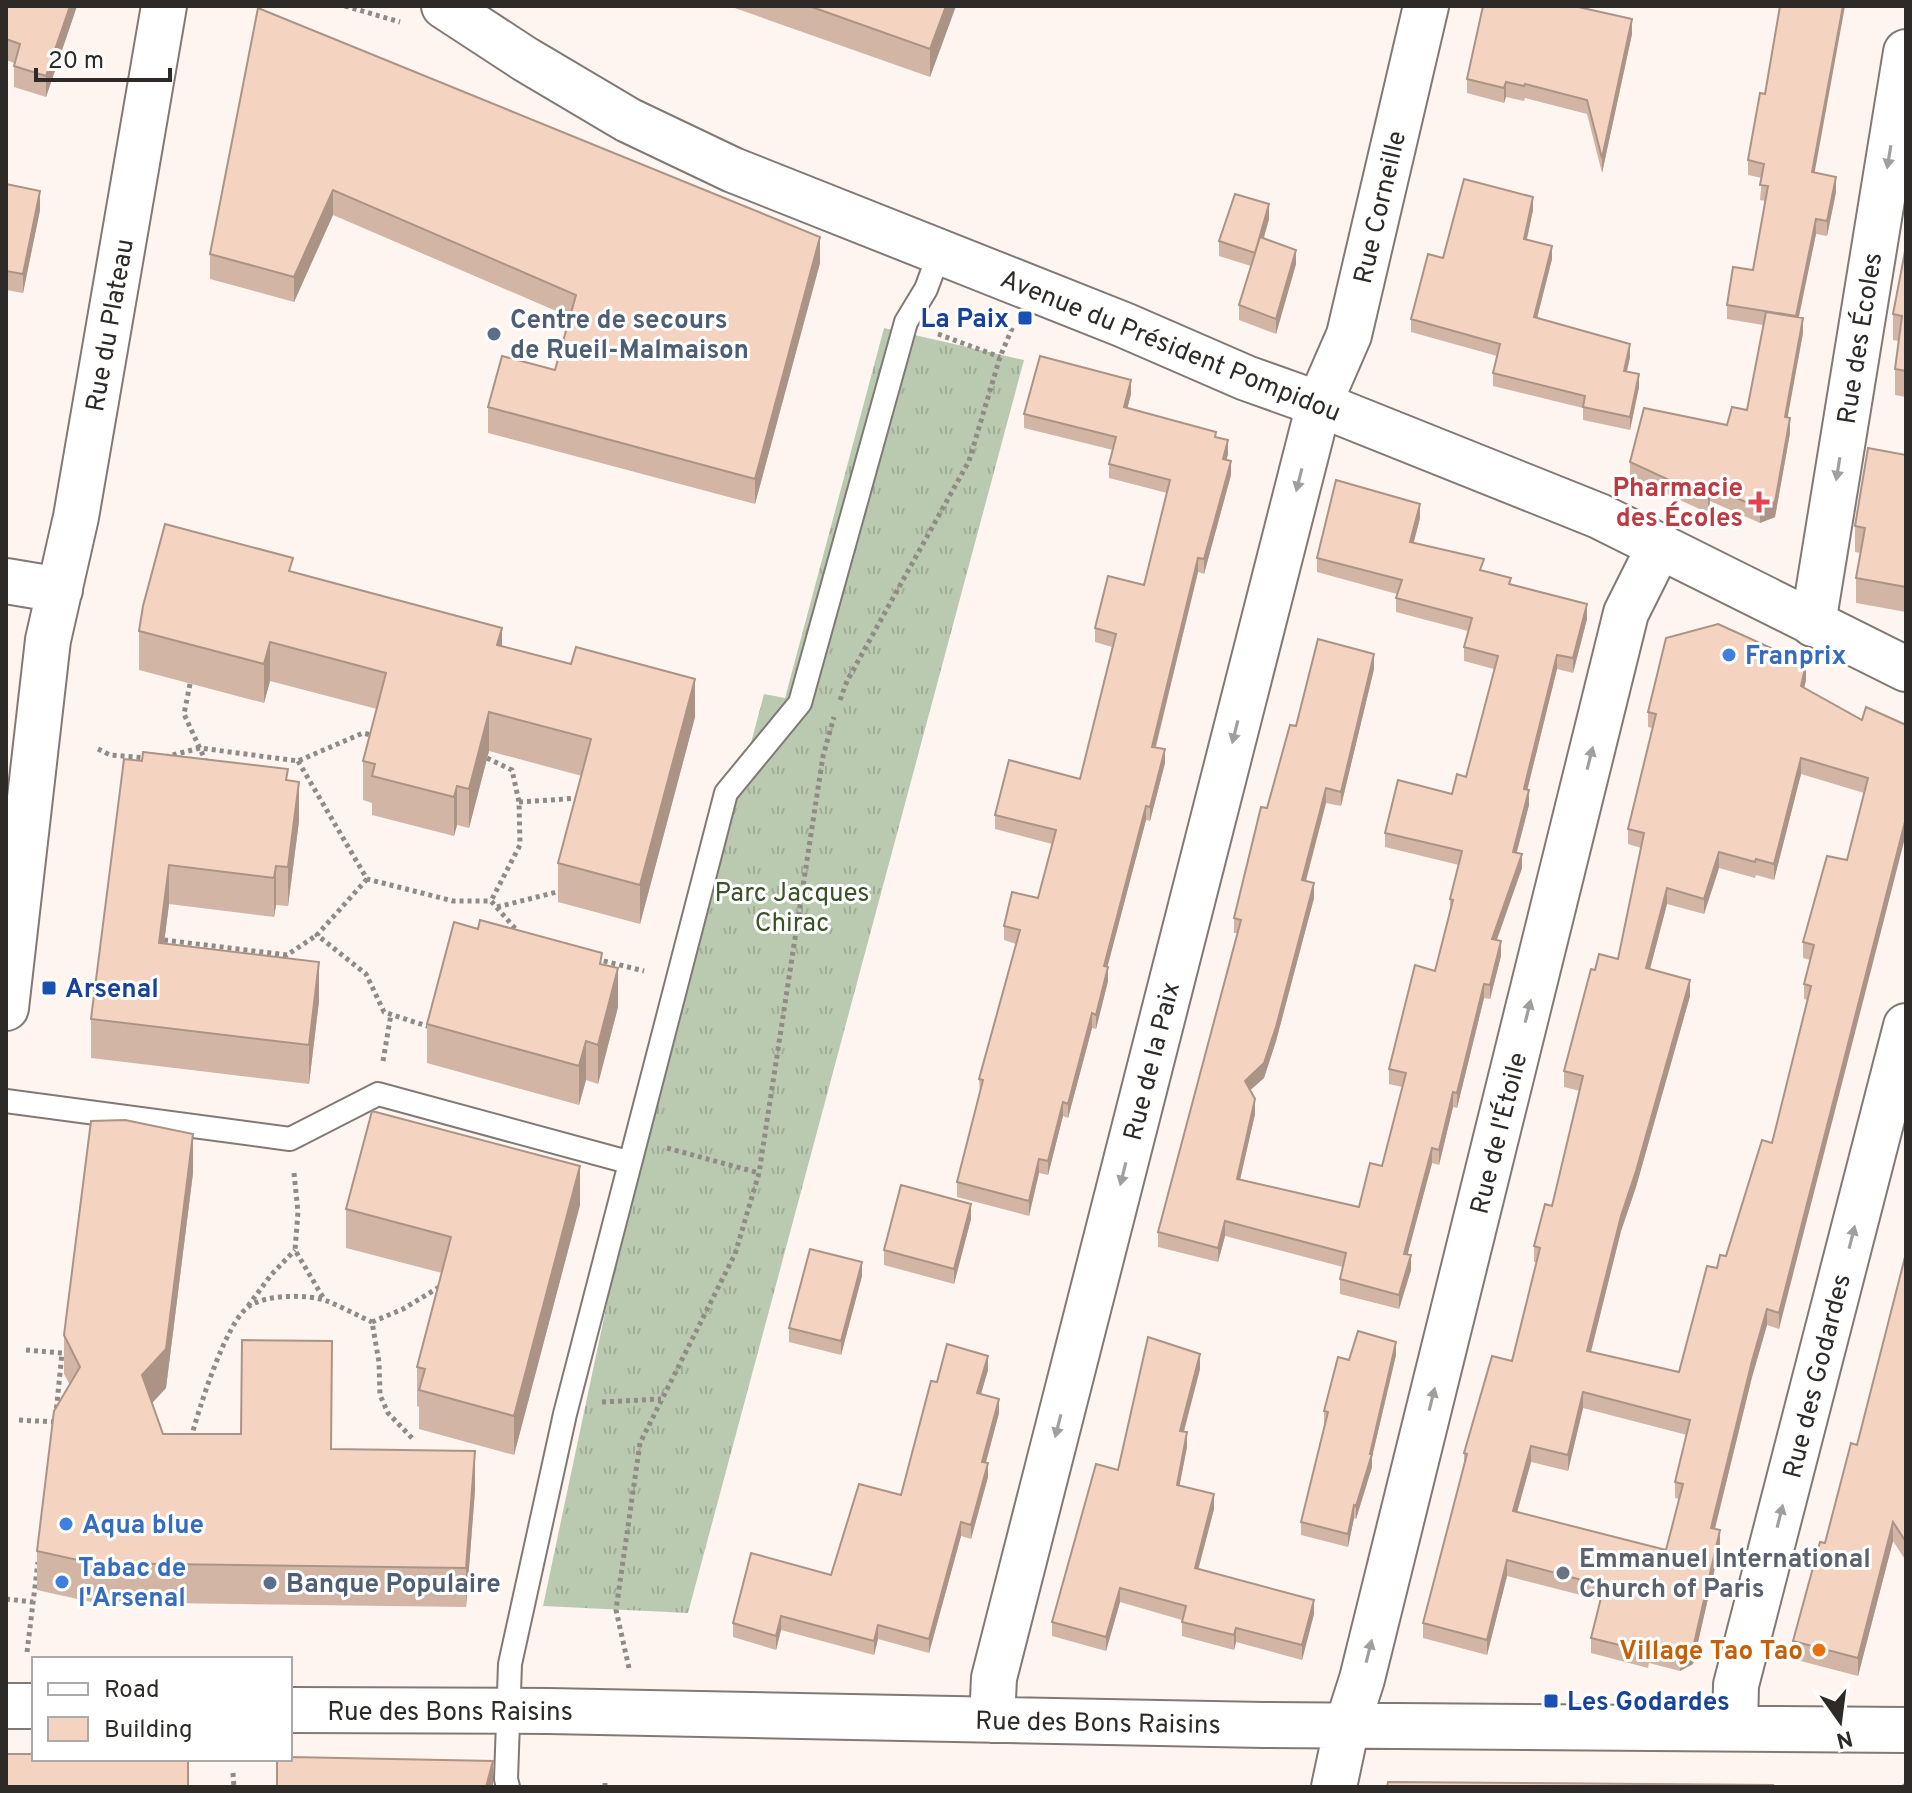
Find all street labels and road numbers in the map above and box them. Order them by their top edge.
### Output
street label: Rue Corneille [1348,128,1415,287]
street label: Rue du Plateau [80,236,143,415]
street label: Rue des Écoles [1830,250,1891,427]
street label: Avenue du Président Pompidou [995,264,1345,431]
street label: Rue de la Paix [1118,979,1189,1144]
street label: Rue de l'Étoile [1462,1049,1536,1218]
street label: Rue des Godardes [1777,1271,1860,1482]
street label: Rue des Bons Raisins [327,1697,573,1730]
street label: Rue des Bons Raisins [975,1706,1221,1743]

